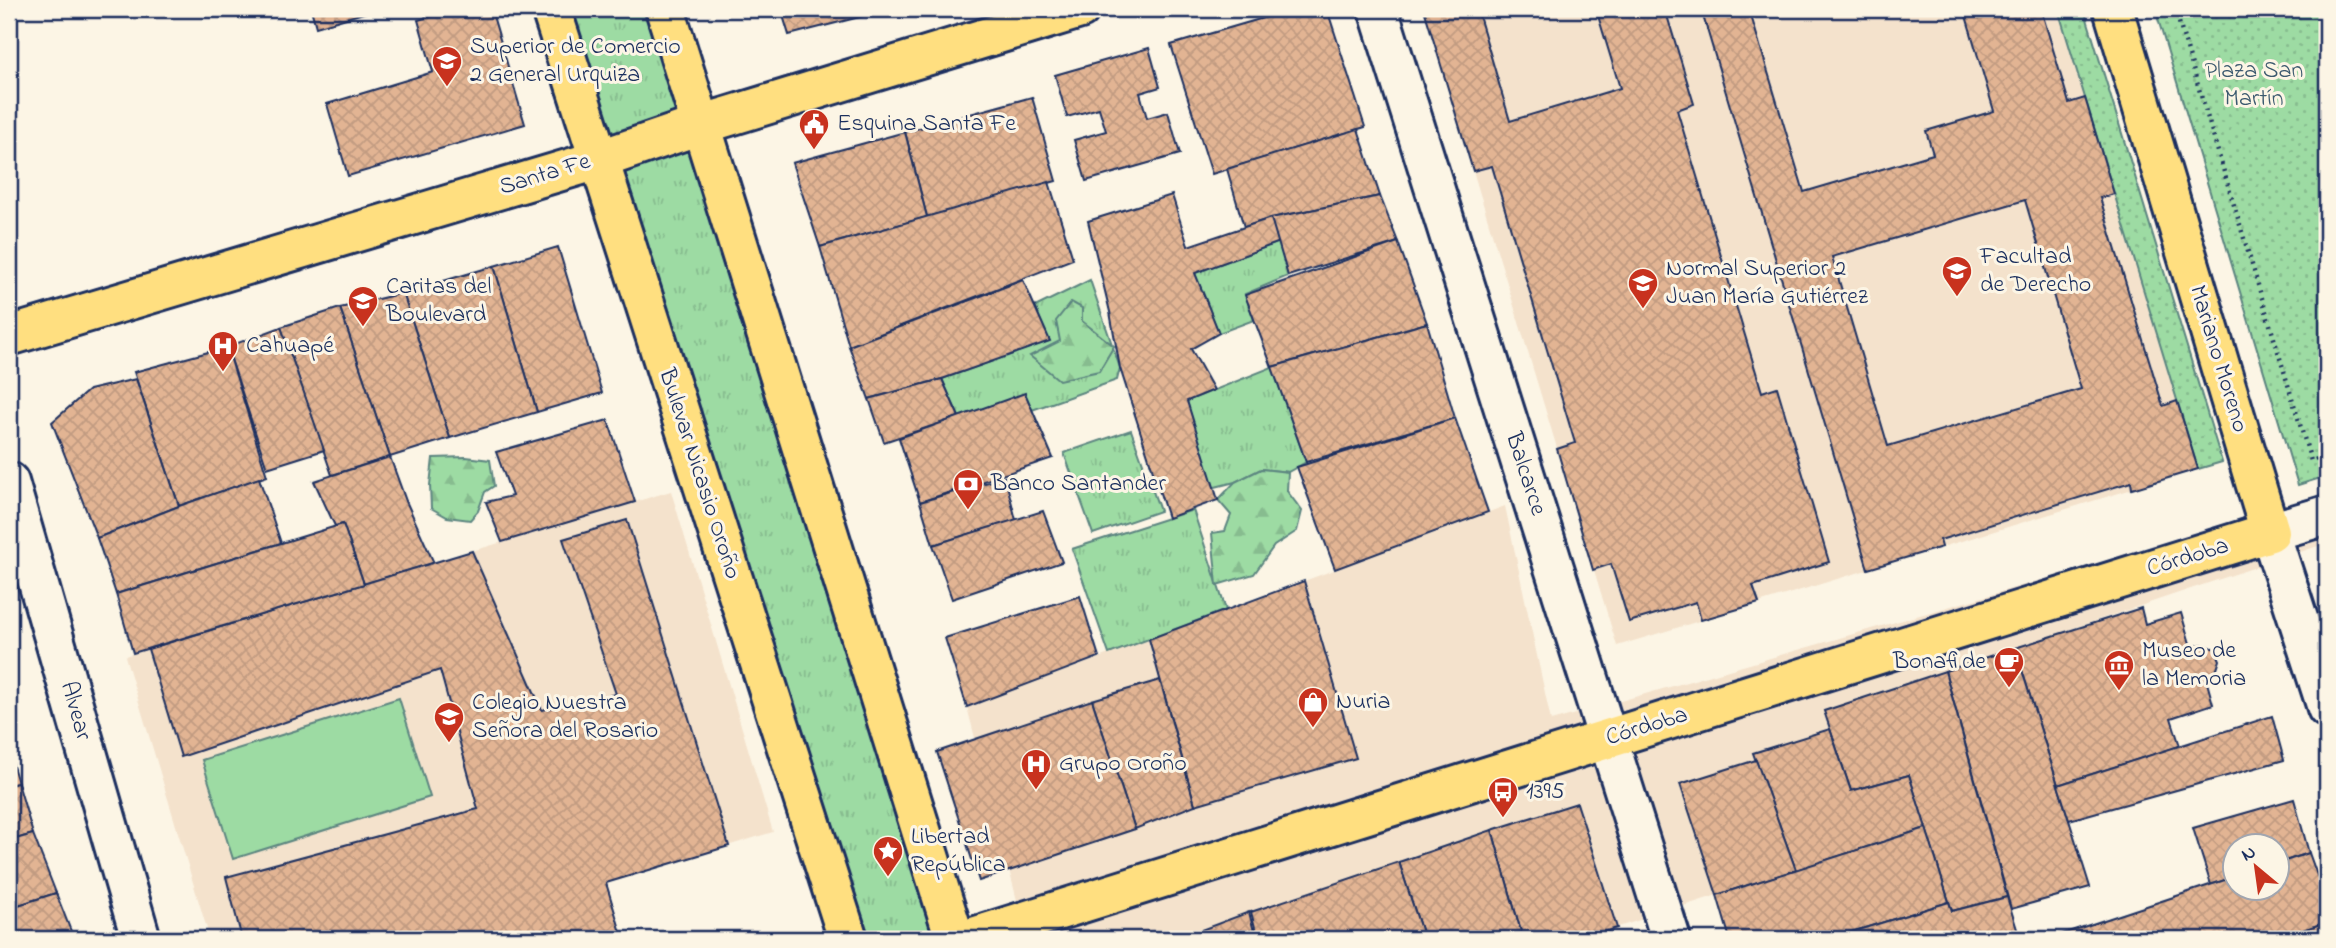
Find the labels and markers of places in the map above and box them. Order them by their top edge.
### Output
place label: Superior de Comercio 2 General Urquiza [470,30,681,93]
school or university icon: Superior de Comercio 2 General Urquiza [430,44,464,88]
public building icon: Esquina Santa Fe [797,107,831,151]
place label: Esquina Santa Fe [837,107,1016,142]
place label: Facultad de Derecho [1979,240,2091,303]
place label: Normal Superior 2 Juan María Gutiérrez [1666,252,1869,315]
school or university icon: Facultad de Derecho [1940,254,1974,298]
school or university icon: Normal Superior 2 Juan María Gutiérrez [1626,266,1660,310]
place label: Caritas del Boulevard [385,270,491,333]
school or university icon: Caritas del Boulevard [346,284,380,328]
hospital icon: Cahuapé [206,329,240,373]
place label: Cahuapé [246,329,334,364]
bank icon: Banco Santander [951,467,985,511]
place label: Banco Santander [990,467,1166,502]
place label: Museo de la Memoria [2142,634,2246,697]
place label: Bonafide [1892,645,1986,680]
cafe icon: Bonafide [1992,645,2026,689]
museum icon: Museo de la Memoria [2102,648,2136,692]
shop icon: Nuria [1296,685,1330,729]
place label: Nuria [1336,685,1391,720]
place label: Colegio Nuestra Señora del Rosario [472,686,658,749]
school or university icon: Colegio Nuestra Señora del Rosario [432,700,466,744]
hospital icon: Grupo Oroño [1019,747,1053,791]
place label: Grupo Oroño [1059,747,1187,782]
bus stop icon: 1395 [1486,775,1520,819]
place label: 1395 [1526,775,1565,810]
place label: Libertad República [911,820,1006,883]
place icon: Libertad República [871,834,905,878]

